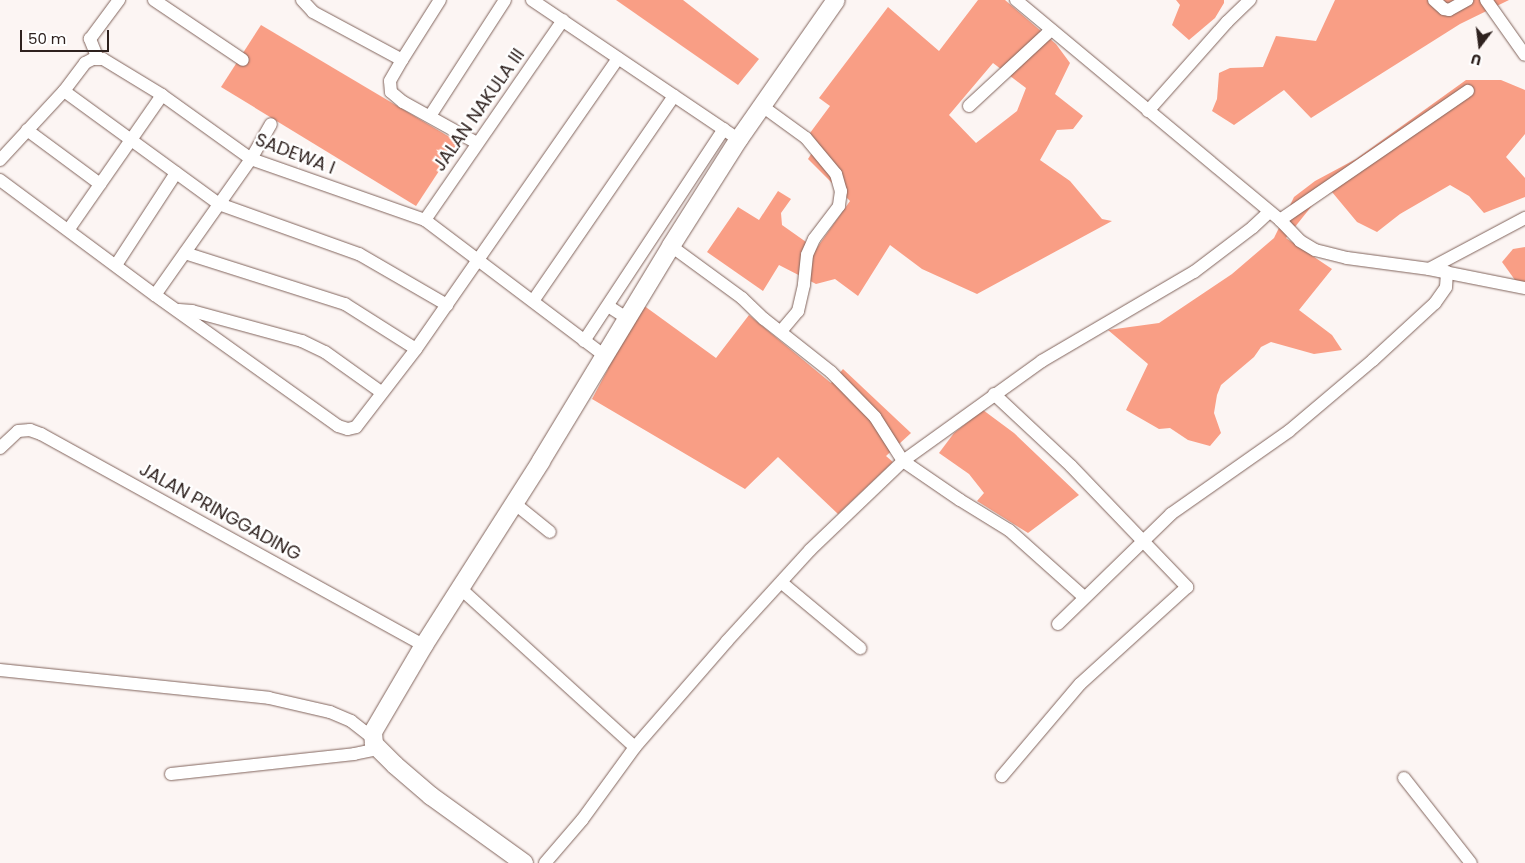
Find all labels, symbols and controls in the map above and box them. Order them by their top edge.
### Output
scale bar [22,20,111,52]
north arrow [1455,20,1505,70]
text: 50 m [28,28,66,49]
street label: JALAN NAKULA III [429,45,529,175]
text: U [1469,49,1483,70]
street label: SADEWA I [252,129,338,179]
street label: JALAN PRINGGADING [135,459,305,565]

